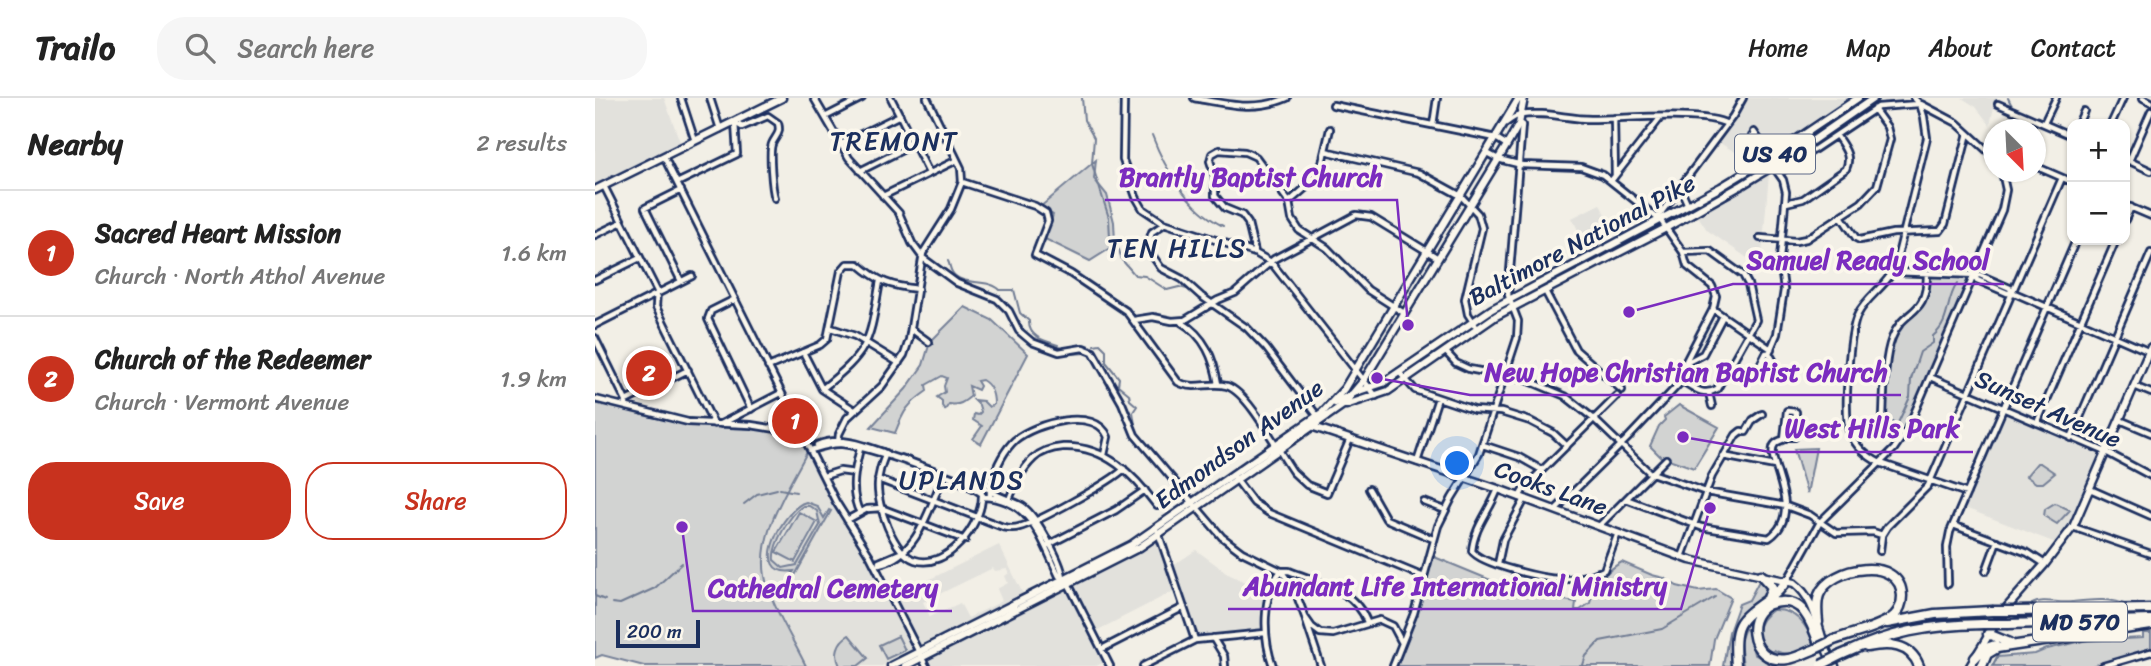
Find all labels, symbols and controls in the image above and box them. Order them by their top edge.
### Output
search box [157,17,647,80]
text: Trailo [35,19,115,77]
text: Search here [237,25,374,71]
text: Home [1748,27,1808,69]
text: Map [1846,27,1890,69]
text: About [1928,27,1993,69]
text: Contact [2031,27,2116,69]
icon: search [181,29,219,67]
text: Nearby [28,117,123,171]
district label: TREMONT [829,118,959,164]
north arrow [1983,119,2046,182]
map controls [2067,119,2130,245]
button: + [2067,119,2130,182]
text: 2 results [476,123,567,164]
road number: US 40 [1735,134,1815,174]
callout: Brantly Baptist Church [1105,153,1397,200]
text: Brantly Baptist Church [1119,154,1383,200]
street label: Baltimore National Pike [1461,162,1703,318]
button: − [2067,182,2130,245]
text: Sacred Heart Mission [95,210,341,256]
district label: TEN HILLS [1107,225,1247,271]
text: 1 [46,233,56,274]
text: 1.6 km [501,233,567,274]
callout: Samuel Ready School [1733,237,2004,284]
text: Samuel Ready School [1746,237,1991,283]
text: Church · North Athol Avenue [95,256,385,297]
text: Church of the Redeemer [95,336,370,382]
pin: 2 [626,347,672,399]
callout: New Hope Christian Baptist Church [1470,348,1901,395]
text: New Hope Christian Baptist Church [1483,349,1888,395]
street label: Sunset Avenue [1968,358,2128,460]
text: 2 [44,359,58,400]
text: 1.9 km [500,359,567,400]
street label: Edmondson Avenue [1145,368,1333,520]
text: Church · Vermont Avenue [95,382,349,423]
pin: 1 [772,395,818,447]
callout: West Hills Park [1770,405,1973,452]
text: West Hills Park [1784,405,1961,451]
your location [1440,446,1474,480]
street label: Cooks Lane [1488,448,1614,528]
district label: UPLANDS [899,457,1025,503]
button: Save [28,462,291,540]
button: Share [305,462,567,540]
callout: Abundant Life International Ministry [1228,562,1681,609]
text: Abundant Life International Ministry [1242,563,1668,609]
callout: Cathedral Cemetery [693,564,952,611]
text: Cathedral Cemetery [707,565,939,611]
road number: MD 570 [2033,602,2127,642]
text: 200 m [627,615,682,648]
scale bar [616,617,700,649]

